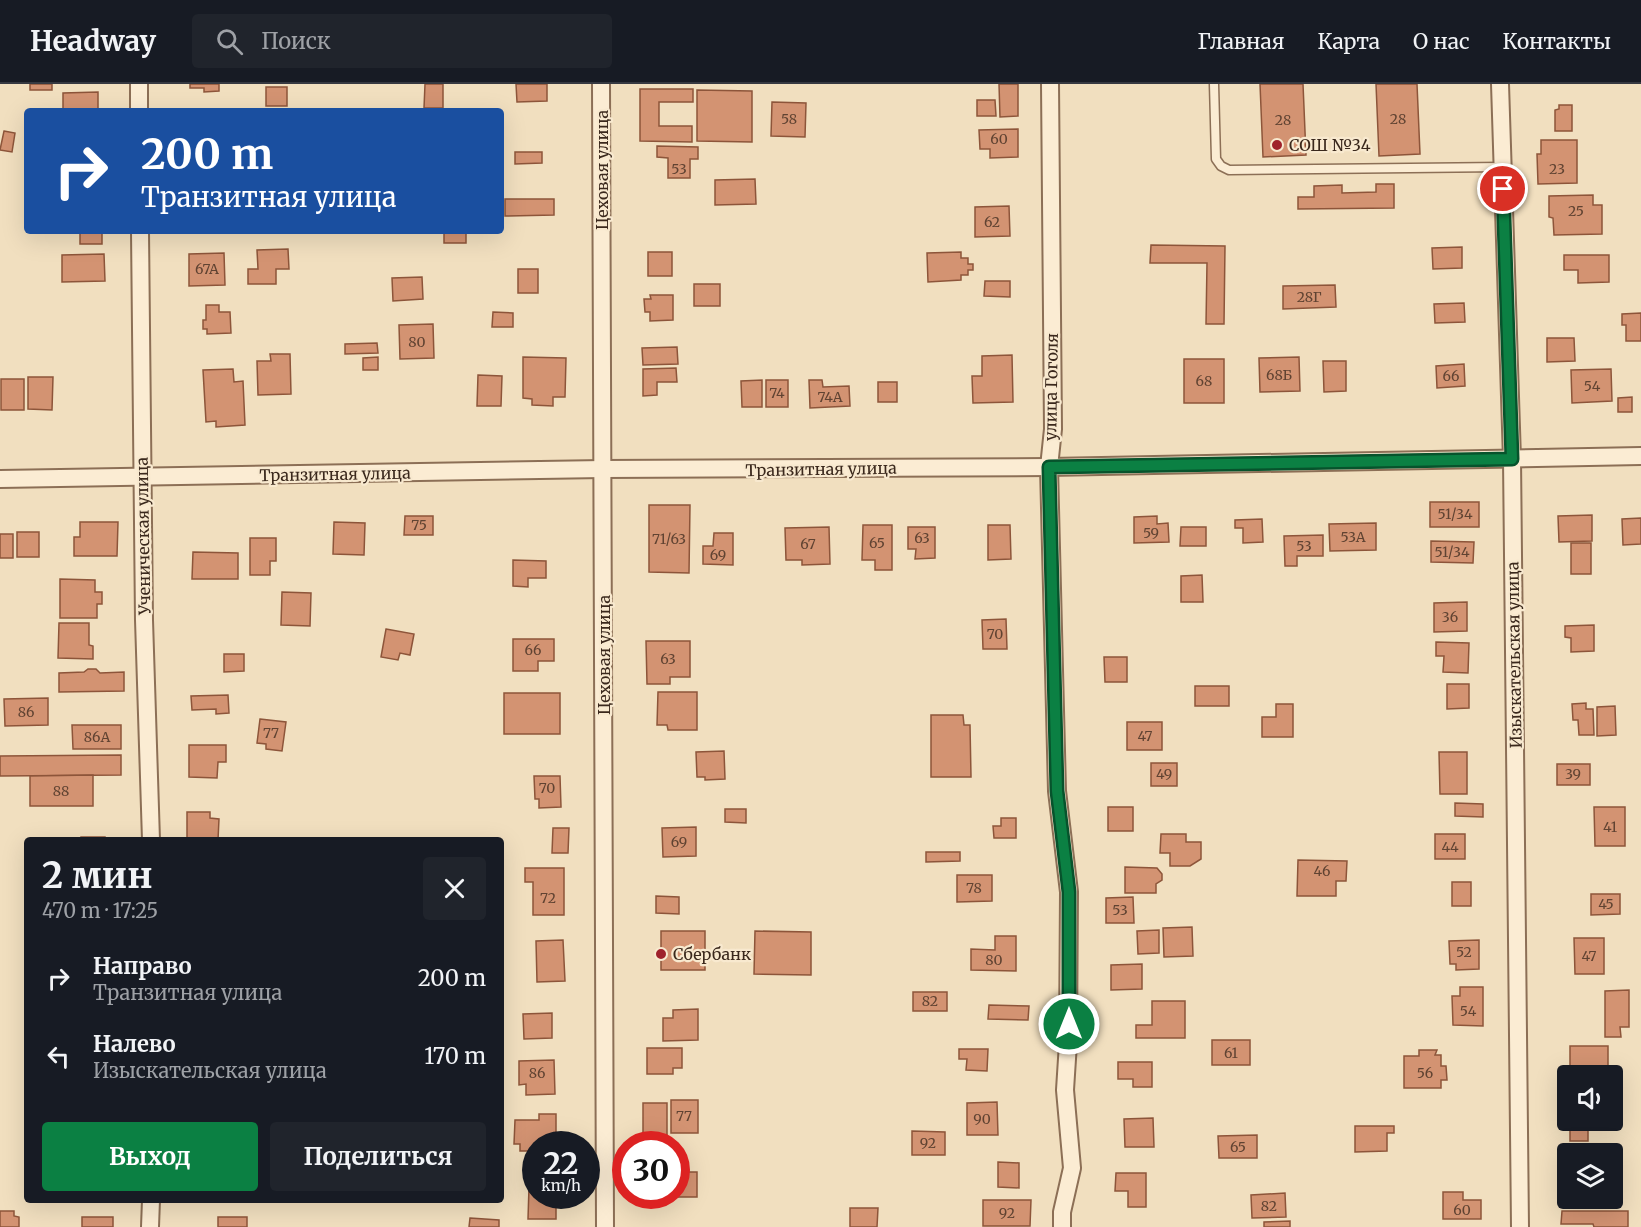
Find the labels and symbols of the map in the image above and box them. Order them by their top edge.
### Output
street label: Цеховая улица [592,110,612,230]
house number: 58 [781,110,797,128]
house number: 28 [1390,110,1406,128]
house number: 28 [1275,111,1291,129]
house number: 60 [990,130,1008,148]
place label: СОШ №34 [1289,135,1371,155]
marker: СОШ №34 [1270,138,1284,152]
house number: 53 [671,160,687,178]
house number: 23 [1549,160,1565,178]
pin [1477,163,1528,214]
house number: 25 [1568,202,1584,220]
house number: 62 [984,213,1000,231]
house number: 67А [195,260,219,278]
house number: 28Г [1297,288,1322,306]
house number: 80 [408,333,426,351]
street label: улица Гоголя [1040,333,1062,441]
house number: 68Б [1266,366,1292,384]
house number: 66 [1443,367,1459,385]
house number: 68 [1196,372,1212,390]
house number: 54 [1584,377,1601,395]
house number: 74 [769,384,785,402]
house number: 74А [817,388,843,406]
street label: Ученическая улица [132,456,154,616]
street label: Транзитная улица [745,458,897,480]
street label: Транзитная улица [259,463,411,485]
house number: 51/34 [1437,505,1473,523]
house number: 75 [411,516,427,534]
house number: 59 [1143,524,1159,542]
house number: 53А [1340,528,1366,546]
house number: 63 [914,529,930,547]
house number: 71/63 [652,530,686,548]
house number: 65 [869,534,885,552]
house number: 67 [800,535,816,553]
house number: 53 [1296,537,1312,555]
house number: 51/34 [1434,543,1470,561]
house number: 69 [710,546,726,564]
street label: Изыскательская улица [1502,561,1526,749]
street label: Цеховая улица [594,595,614,715]
house number: 36 [1442,608,1458,626]
house number: 70 [987,625,1003,643]
house number: 66 [525,641,541,659]
house number: 63 [660,650,676,668]
house number: 86 [18,703,34,721]
house number: 77 [263,724,279,742]
house number: 47 [1137,727,1153,745]
house number: 86А [84,728,110,746]
house number: 49 [1156,765,1172,783]
house number: 39 [1565,765,1581,783]
house number: 70 [539,779,555,797]
house number: 88 [53,782,69,800]
house number: 41 [1603,818,1617,836]
house number: 69 [671,833,687,851]
house number: 44 [1441,838,1459,856]
house number: 46 [1314,862,1330,880]
house number: 78 [966,879,982,897]
house number: 72 [540,889,556,907]
house number: 45 [1598,895,1614,913]
house number: 53 [1112,901,1128,919]
house number: 52 [1456,943,1472,961]
place label: Сбербанк [673,944,751,964]
marker: Сбербанк [654,947,668,961]
house number: 47 [1581,947,1597,965]
house number: 80 [985,951,1003,969]
house number: 82 [922,992,938,1010]
position arrow [1037,992,1101,1056]
house number: 54 [1460,1002,1477,1020]
house number: 61 [1224,1044,1238,1062]
house number: 86 [529,1064,545,1082]
house number: 56 [1417,1064,1433,1082]
house number: 77 [676,1107,692,1125]
house number: 90 [973,1110,991,1128]
speed limit sign: 30 [612,1131,690,1209]
house number: 92 [920,1134,936,1152]
house number: 65 [1230,1138,1246,1156]
house number: 82 [1261,1197,1277,1215]
house number: 60 [1453,1201,1471,1219]
house number: 92 [999,1204,1015,1222]

